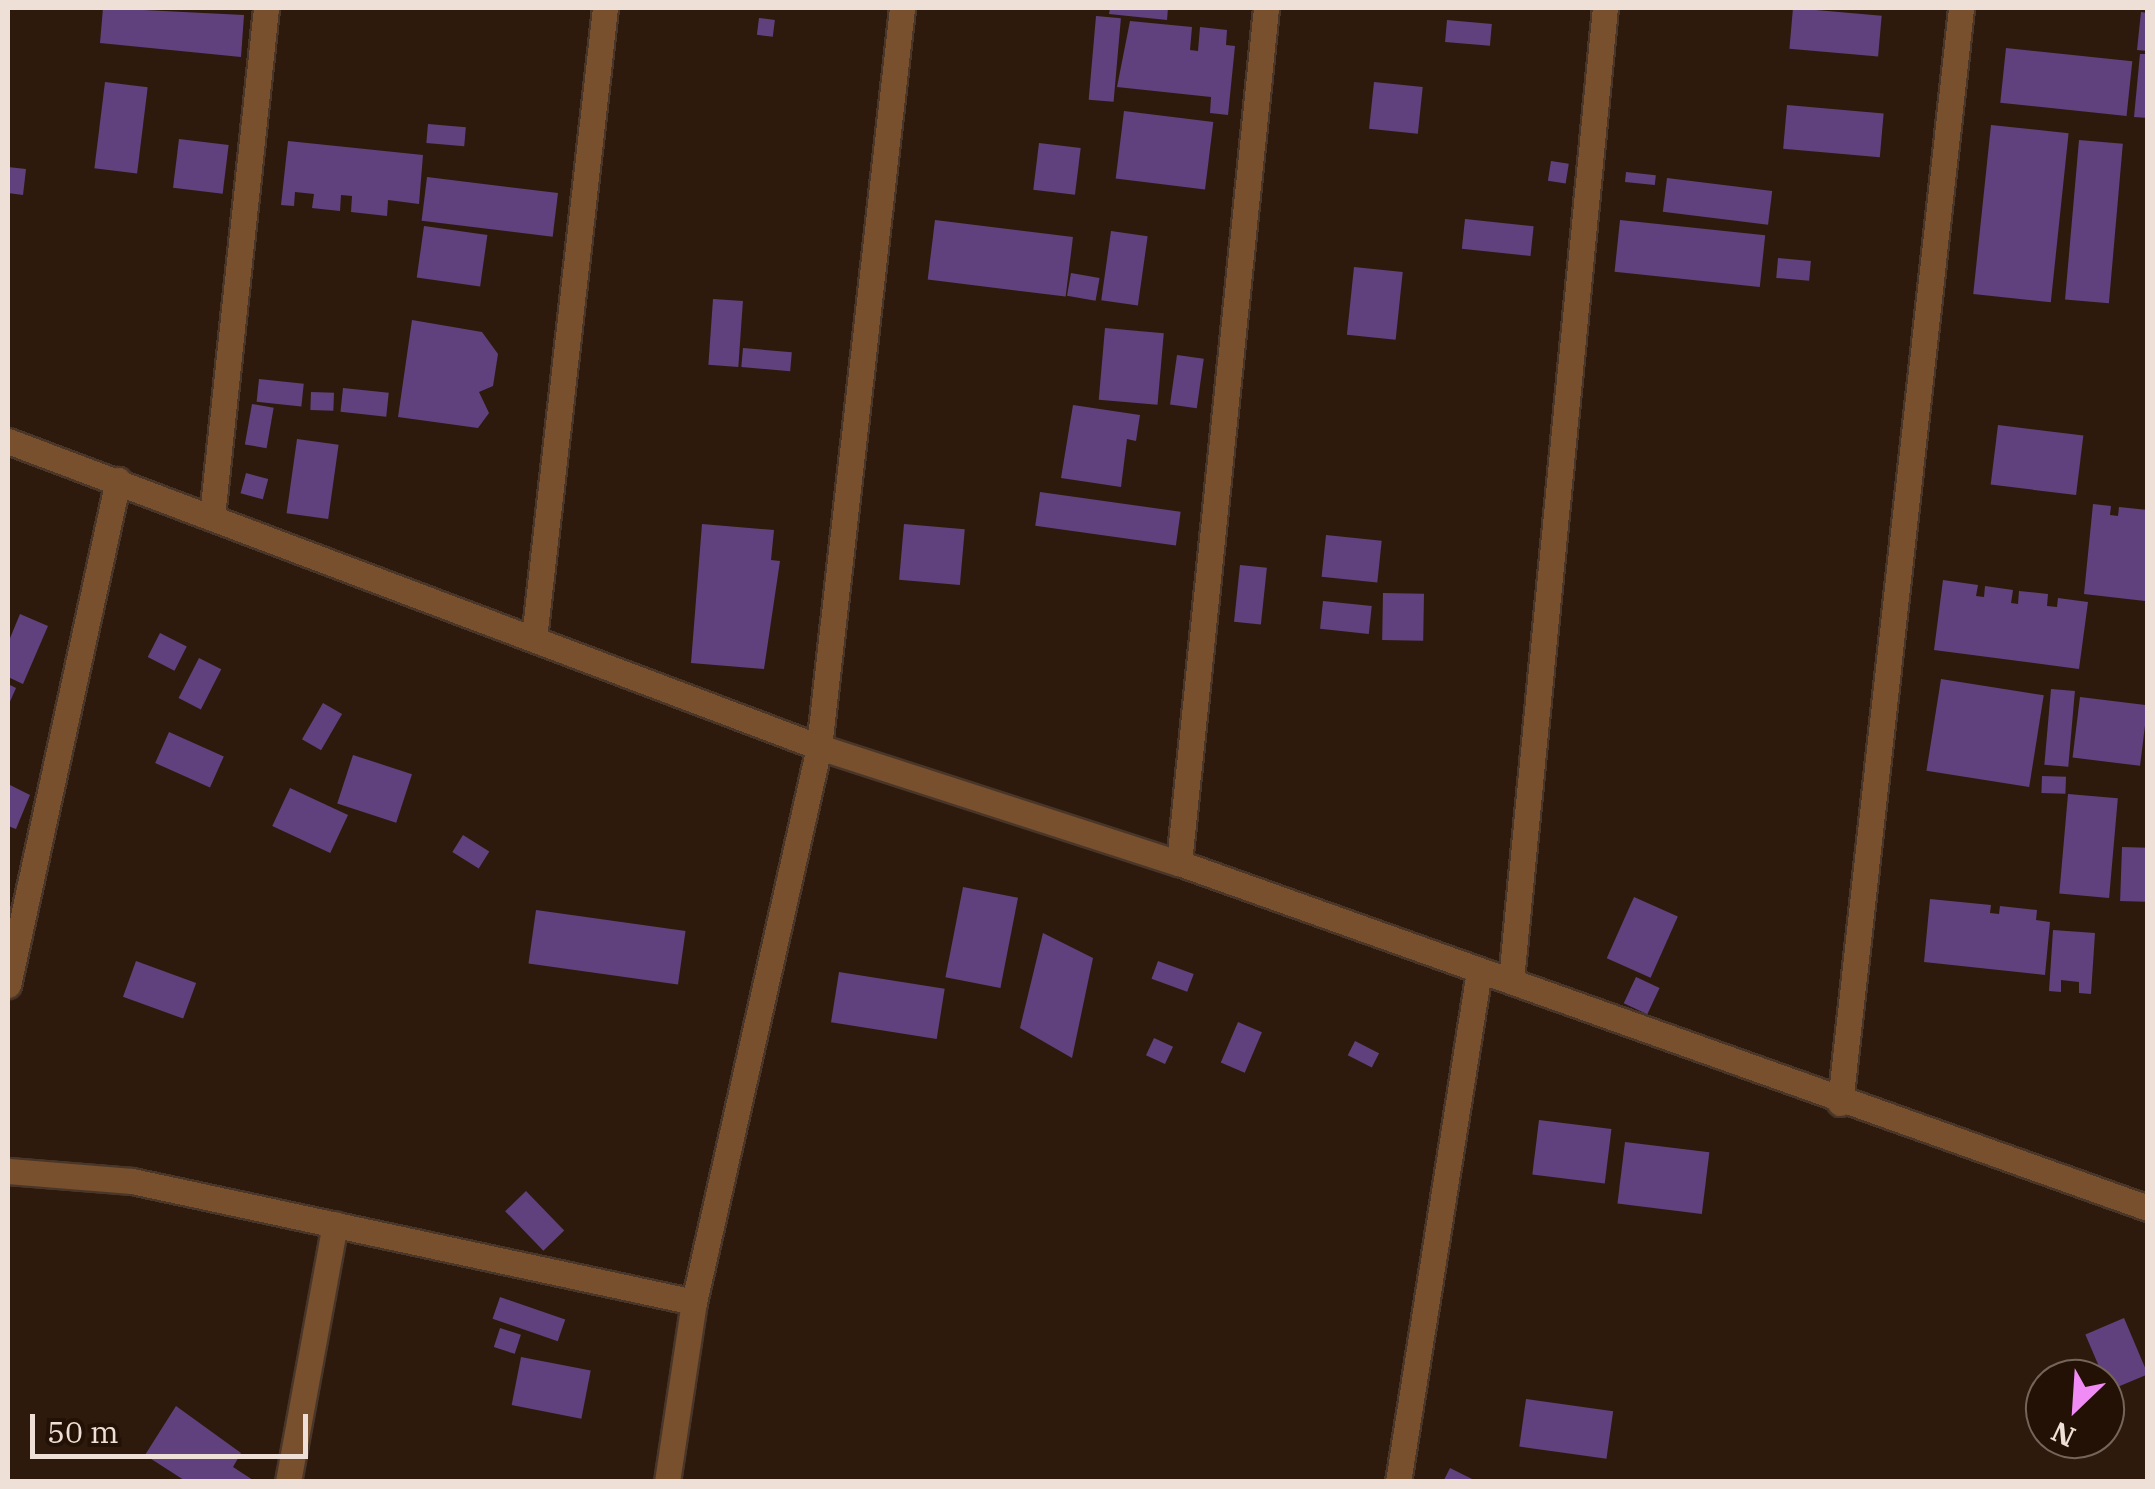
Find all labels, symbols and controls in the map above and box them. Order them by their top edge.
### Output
north arrow [2025,1359,2125,1459]
scale bar [35,1394,312,1456]
text: 50 m [47,1412,119,1451]
text: N [2045,1413,2081,1456]

